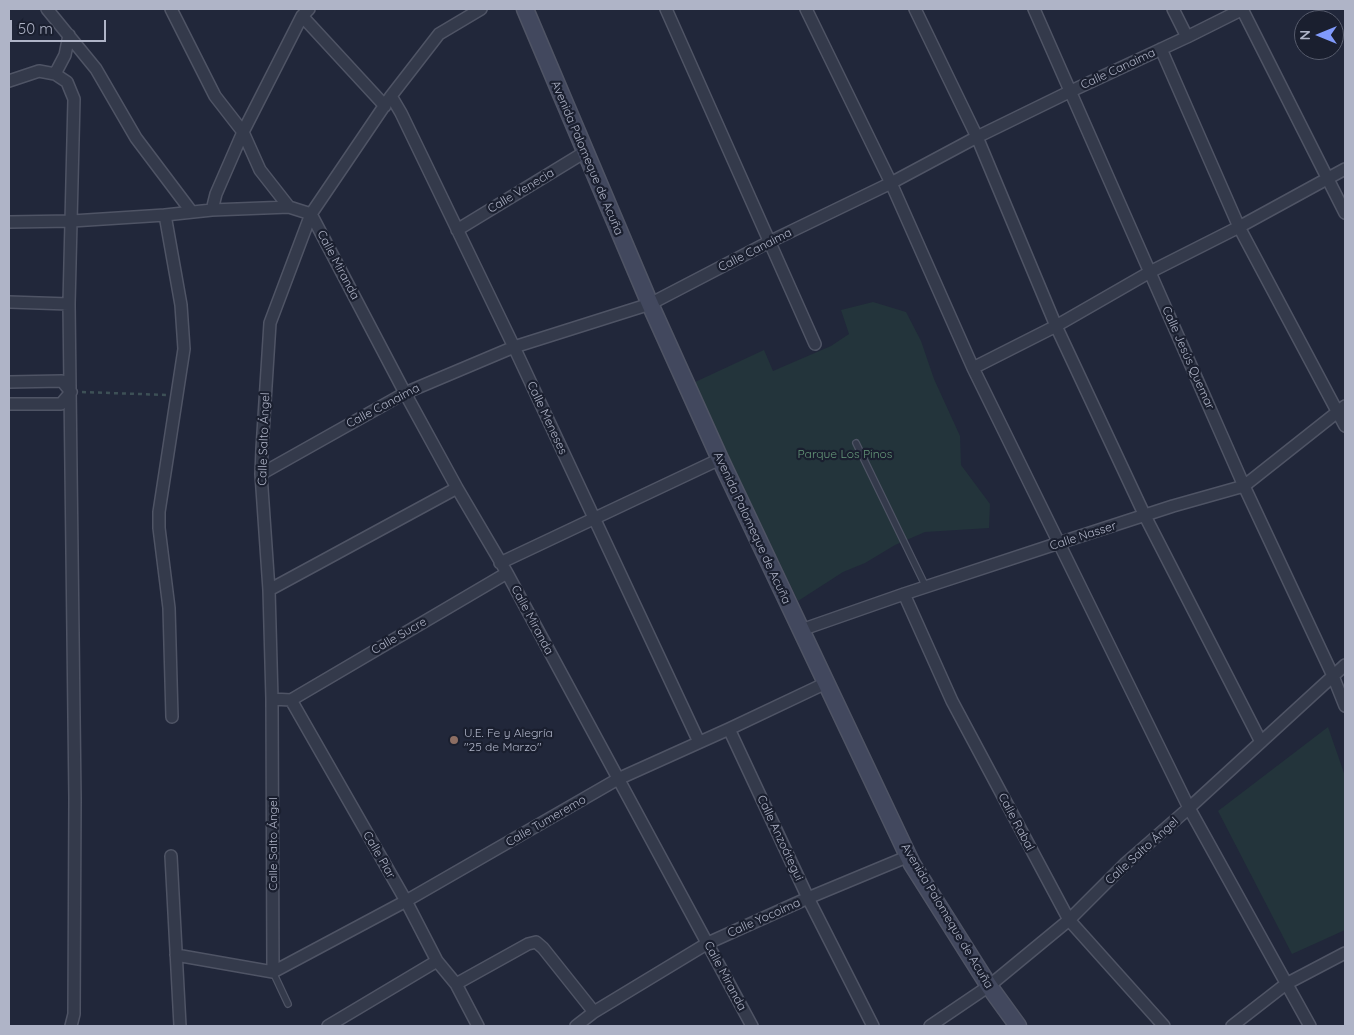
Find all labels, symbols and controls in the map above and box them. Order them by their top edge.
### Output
scale bar [12,10,109,42]
north arrow [1294,10,1344,60]
text: 50 m [18,19,53,38]
text: N [1296,30,1314,40]
street label: Calle Canaima [1078,45,1158,93]
street label: Avenida Palomeque de Acuña [548,79,626,237]
street label: Calle Venecia [485,166,557,216]
street label: Calle Canaima [716,225,794,275]
street label: Calle Miranda [314,228,362,302]
street label: Calle Jesús Quemar [1159,304,1217,412]
street label: Calle Meneses [524,379,570,457]
street label: Calle Canaima [344,381,422,431]
street label: Calle Salto Ángel [255,392,273,486]
park label: Parque Los Pinos [798,447,892,461]
street label: Avenida Palomeque de Acuña [710,450,794,606]
street label: Calle Nasser [1048,518,1118,554]
street label: Calle Miranda [508,583,556,657]
street label: Calle Sucre [369,614,429,658]
place label: U.E. Fe y Alegría "25 de Marzo" [464,726,553,754]
marker: U.E. Fe y Alegría "25 de Marzo" [448,734,460,746]
street label: Calle Rabal [995,791,1037,853]
street label: Calle Tumeremo [503,792,589,850]
street label: Calle Anzoátegui [754,793,806,883]
street label: Calle Salto Ángel [266,797,280,891]
street label: Calle Salto Ángel [1103,814,1181,888]
street label: Calle Piar [360,829,398,881]
street label: Avenida Palomeque de Acuña [898,841,996,991]
street label: Calle Yocoima [725,896,803,940]
street label: Calle Miranda [701,939,749,1013]

